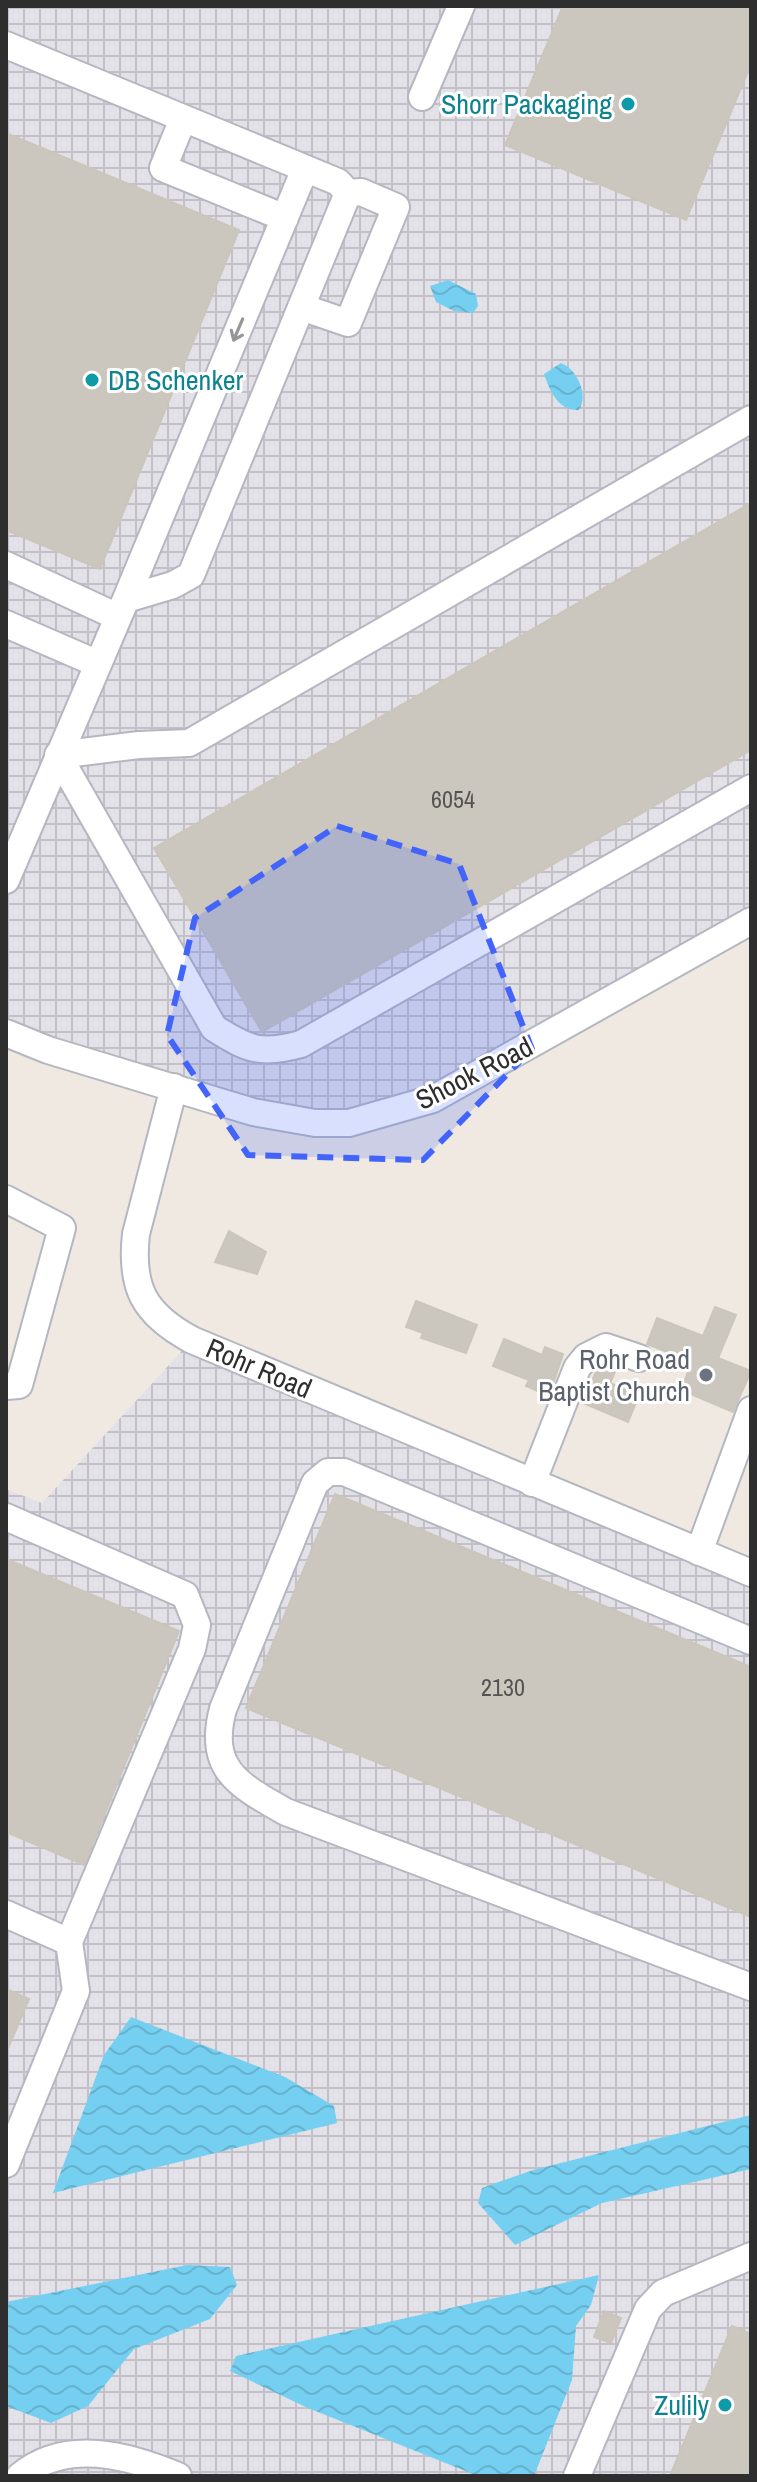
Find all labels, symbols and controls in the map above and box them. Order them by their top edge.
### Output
place label: Shorr Packaging [441,85,612,123]
marker: Shorr Packaging [619,95,637,113]
one-way arrow [230,317,244,342]
place label: DB Schenker [108,361,244,399]
marker: DB Schenker [83,371,101,389]
house number: 6054 [431,783,475,815]
street label: Shook Road [409,1027,539,1119]
street label: Rohr Road [200,1329,318,1407]
place label: Rohr Road Baptist Church [538,1340,690,1410]
marker: Rohr Road Baptist Church [697,1366,715,1384]
house number: 2130 [481,1671,525,1703]
place label: Zulily [654,2386,710,2424]
marker: Zulily [716,2396,734,2414]

